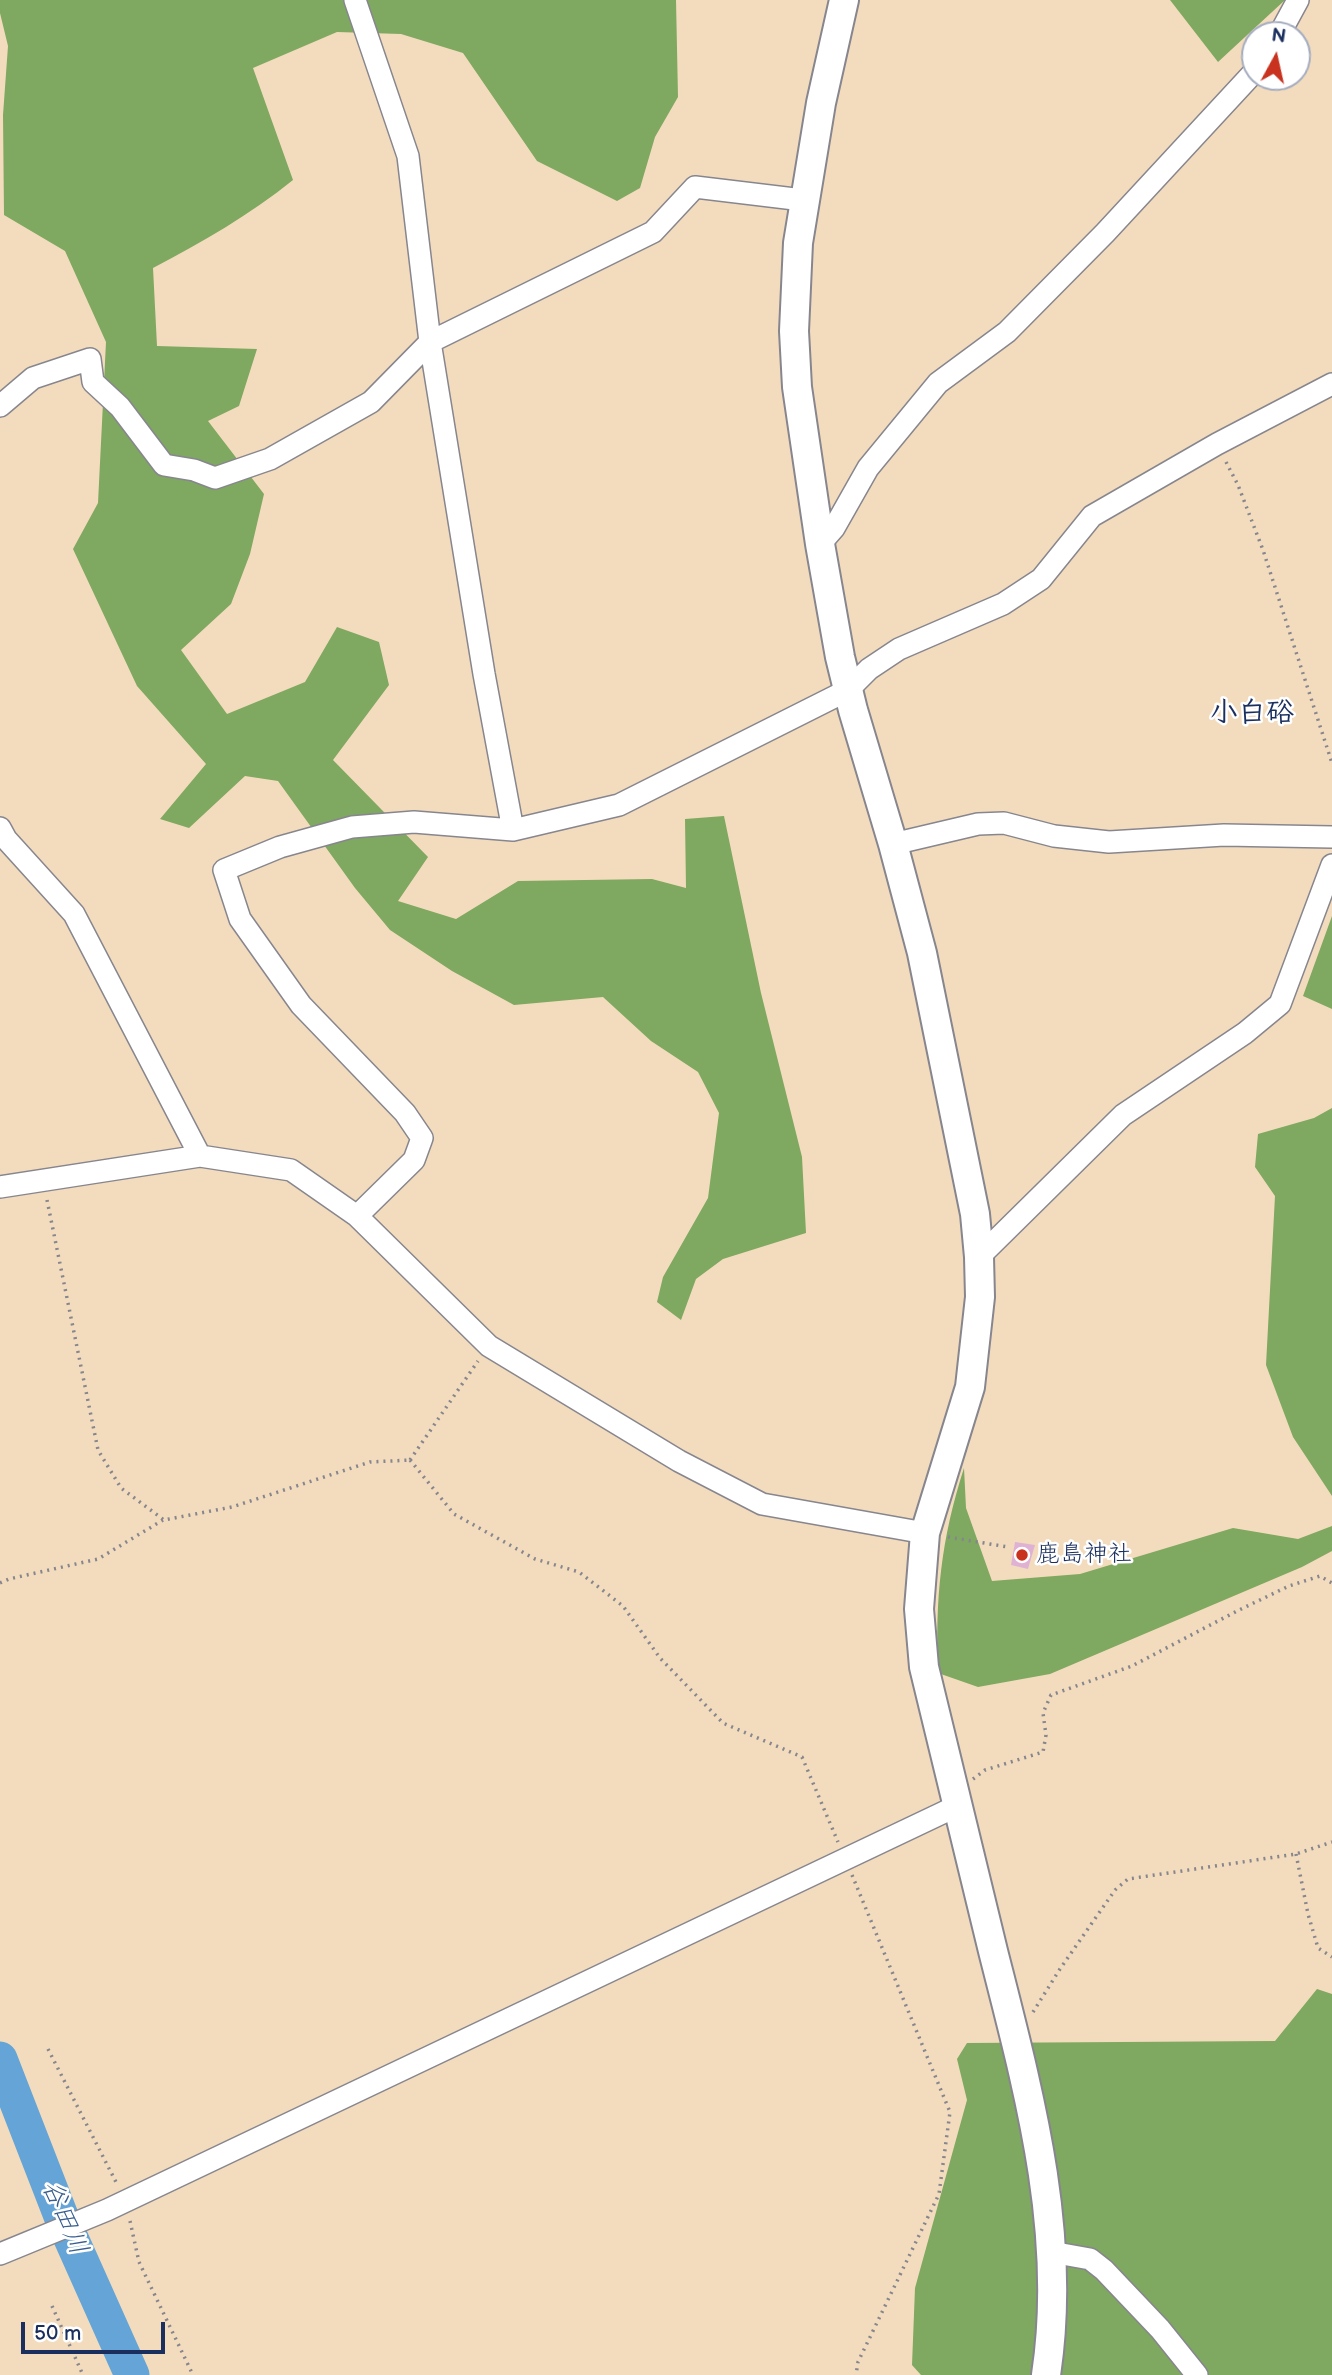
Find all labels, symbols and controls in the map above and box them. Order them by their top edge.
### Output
north arrow [1241,21,1311,91]
text: N [1270,24,1287,49]
district label: 小白硲 [1210,697,1294,731]
place label: 鹿島神社 [1036,1541,1132,1569]
marker: 鹿島神社 [1014,1547,1030,1563]
water label: 谷田川 [34,2176,94,2260]
scale bar [24,2308,168,2352]
text: 50 m [34,2321,81,2346]

